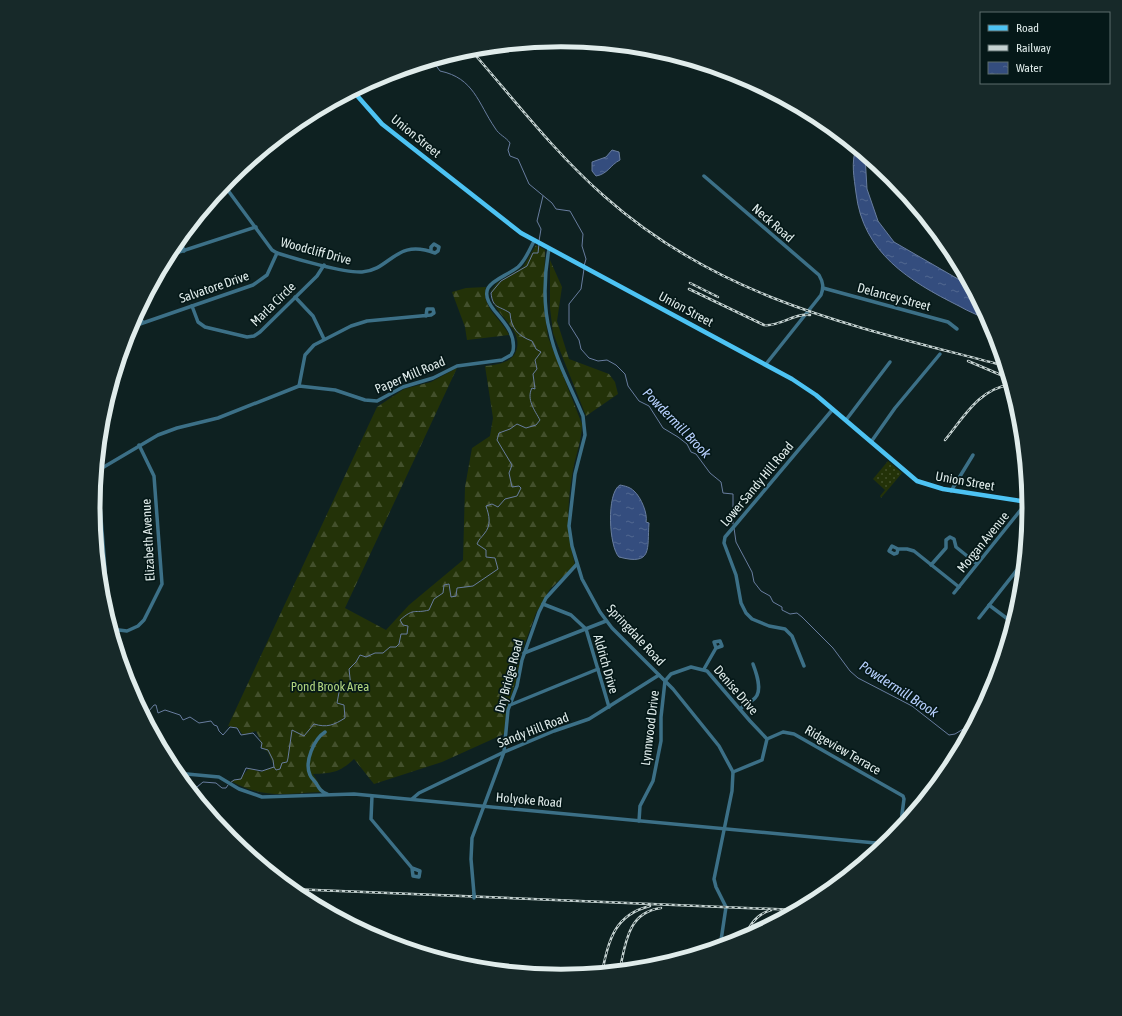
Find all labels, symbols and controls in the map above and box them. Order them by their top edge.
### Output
legend [980,12,1110,84]
text: Road [1016,21,1039,35]
text: Railway [1016,41,1051,55]
text: Water [1016,61,1043,75]
street label: Union Street [388,111,444,161]
street label: Neck Road [749,201,797,245]
street label: Woodcliff Drive [279,234,353,268]
street label: Salvatore Drive [177,268,251,306]
street label: Marla Circle [247,279,299,329]
street label: Delancey Street [856,280,933,314]
street label: Union Street [656,288,716,330]
street label: Paper Mill Road [373,353,447,397]
water label: Powdermill Brook [640,385,715,462]
street label: Lower Sandy Hill Road [717,439,797,529]
street label: Union Street [934,468,996,494]
street label: Elizabeth Avenue [138,498,158,582]
street label: Morgan Avenue [954,509,1012,575]
street label: Springdale Road [604,601,668,669]
street label: Aldrich Drive [590,633,622,695]
street label: Dry Bridge Road [492,638,526,714]
water label: Powdermill Brook [857,658,942,721]
street label: Denise Drive [711,662,761,718]
park label: Pond Brook Area [291,679,369,694]
street label: Lynnwood Drive [638,689,662,766]
street label: Sandy Hill Road [495,710,571,750]
street label: Ridgeview Terrace [802,722,884,778]
street label: Holyoke Road [495,790,563,810]

